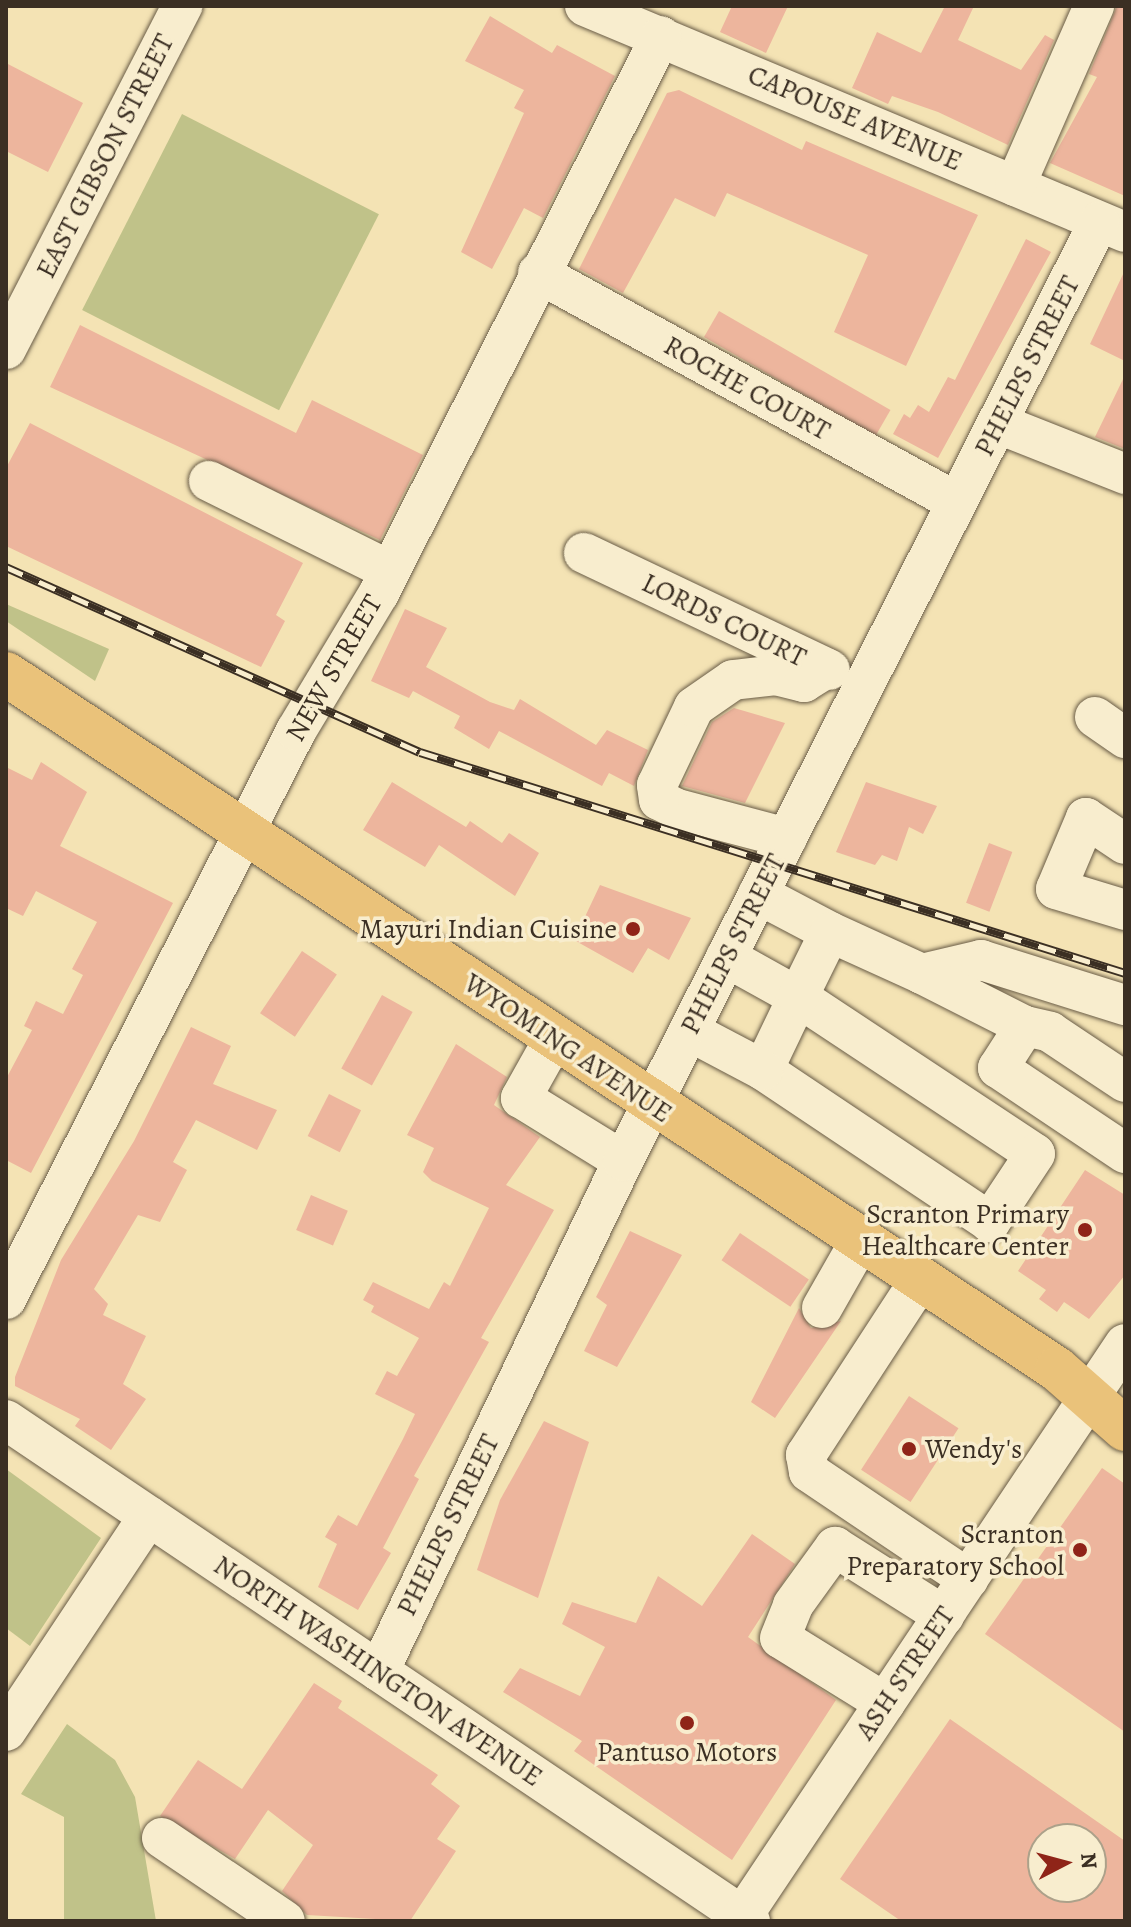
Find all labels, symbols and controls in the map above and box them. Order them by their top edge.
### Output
street label: EAST GIBSON STREET [29,28,181,284]
street label: CAPOUSE AVENUE [743,58,967,178]
street label: PHELPS STREET [967,270,1087,462]
street label: ROCHE COURT [658,328,836,448]
street label: LORDS COURT [636,566,812,674]
street label: NEW STREET [278,589,390,747]
street label: PHELPS STREET [673,848,793,1040]
place label: Mayuri Indian Cuisine [360,912,617,946]
marker: Mayuri Indian Cuisine [624,920,642,938]
street label: WYOMING AVENUE [458,966,678,1130]
place label: Scranton Primary Healthcare Center [861,1197,1069,1263]
marker: Scranton Primary Healthcare Center [1076,1221,1094,1239]
street label: PHELPS STREET [389,1429,507,1621]
place label: Wendy's [925,1432,1022,1466]
marker: Wendy's [900,1440,918,1458]
place label: Scranton Preparatory School [846,1517,1064,1583]
marker: Scranton Preparatory School [1071,1541,1089,1559]
street label: NORTH WASHINGTON AVENUE [207,1548,549,1794]
street label: ASH STREET [848,1600,962,1746]
marker: Pantuso Motors [678,1714,696,1732]
place label: Pantuso Motors [597,1735,777,1769]
north arrow [1027,1823,1107,1903]
text: N [1073,1851,1105,1870]

